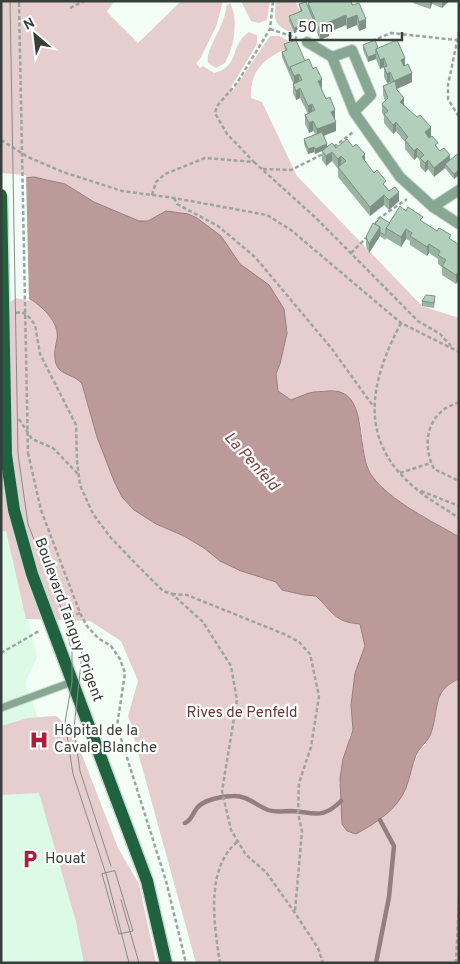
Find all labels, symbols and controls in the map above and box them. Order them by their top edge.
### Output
north arrow [10,10,60,60]
scale bar [290,10,402,42]
text: N [21,15,38,35]
text: 50 m [298,19,333,38]
water label: La Penfeld [219,428,284,497]
street label: Boulevard Tanguy Prigent [29,535,107,705]
park label: Rives de Penfeld [186,704,298,723]
place label: Hôpital de la Cavale Blanche [54,722,157,758]
hospital icon: Hôpital de la Cavale Blanche [28,729,50,751]
parking icon: Houat [19,848,41,870]
place label: Houat [45,850,86,869]

